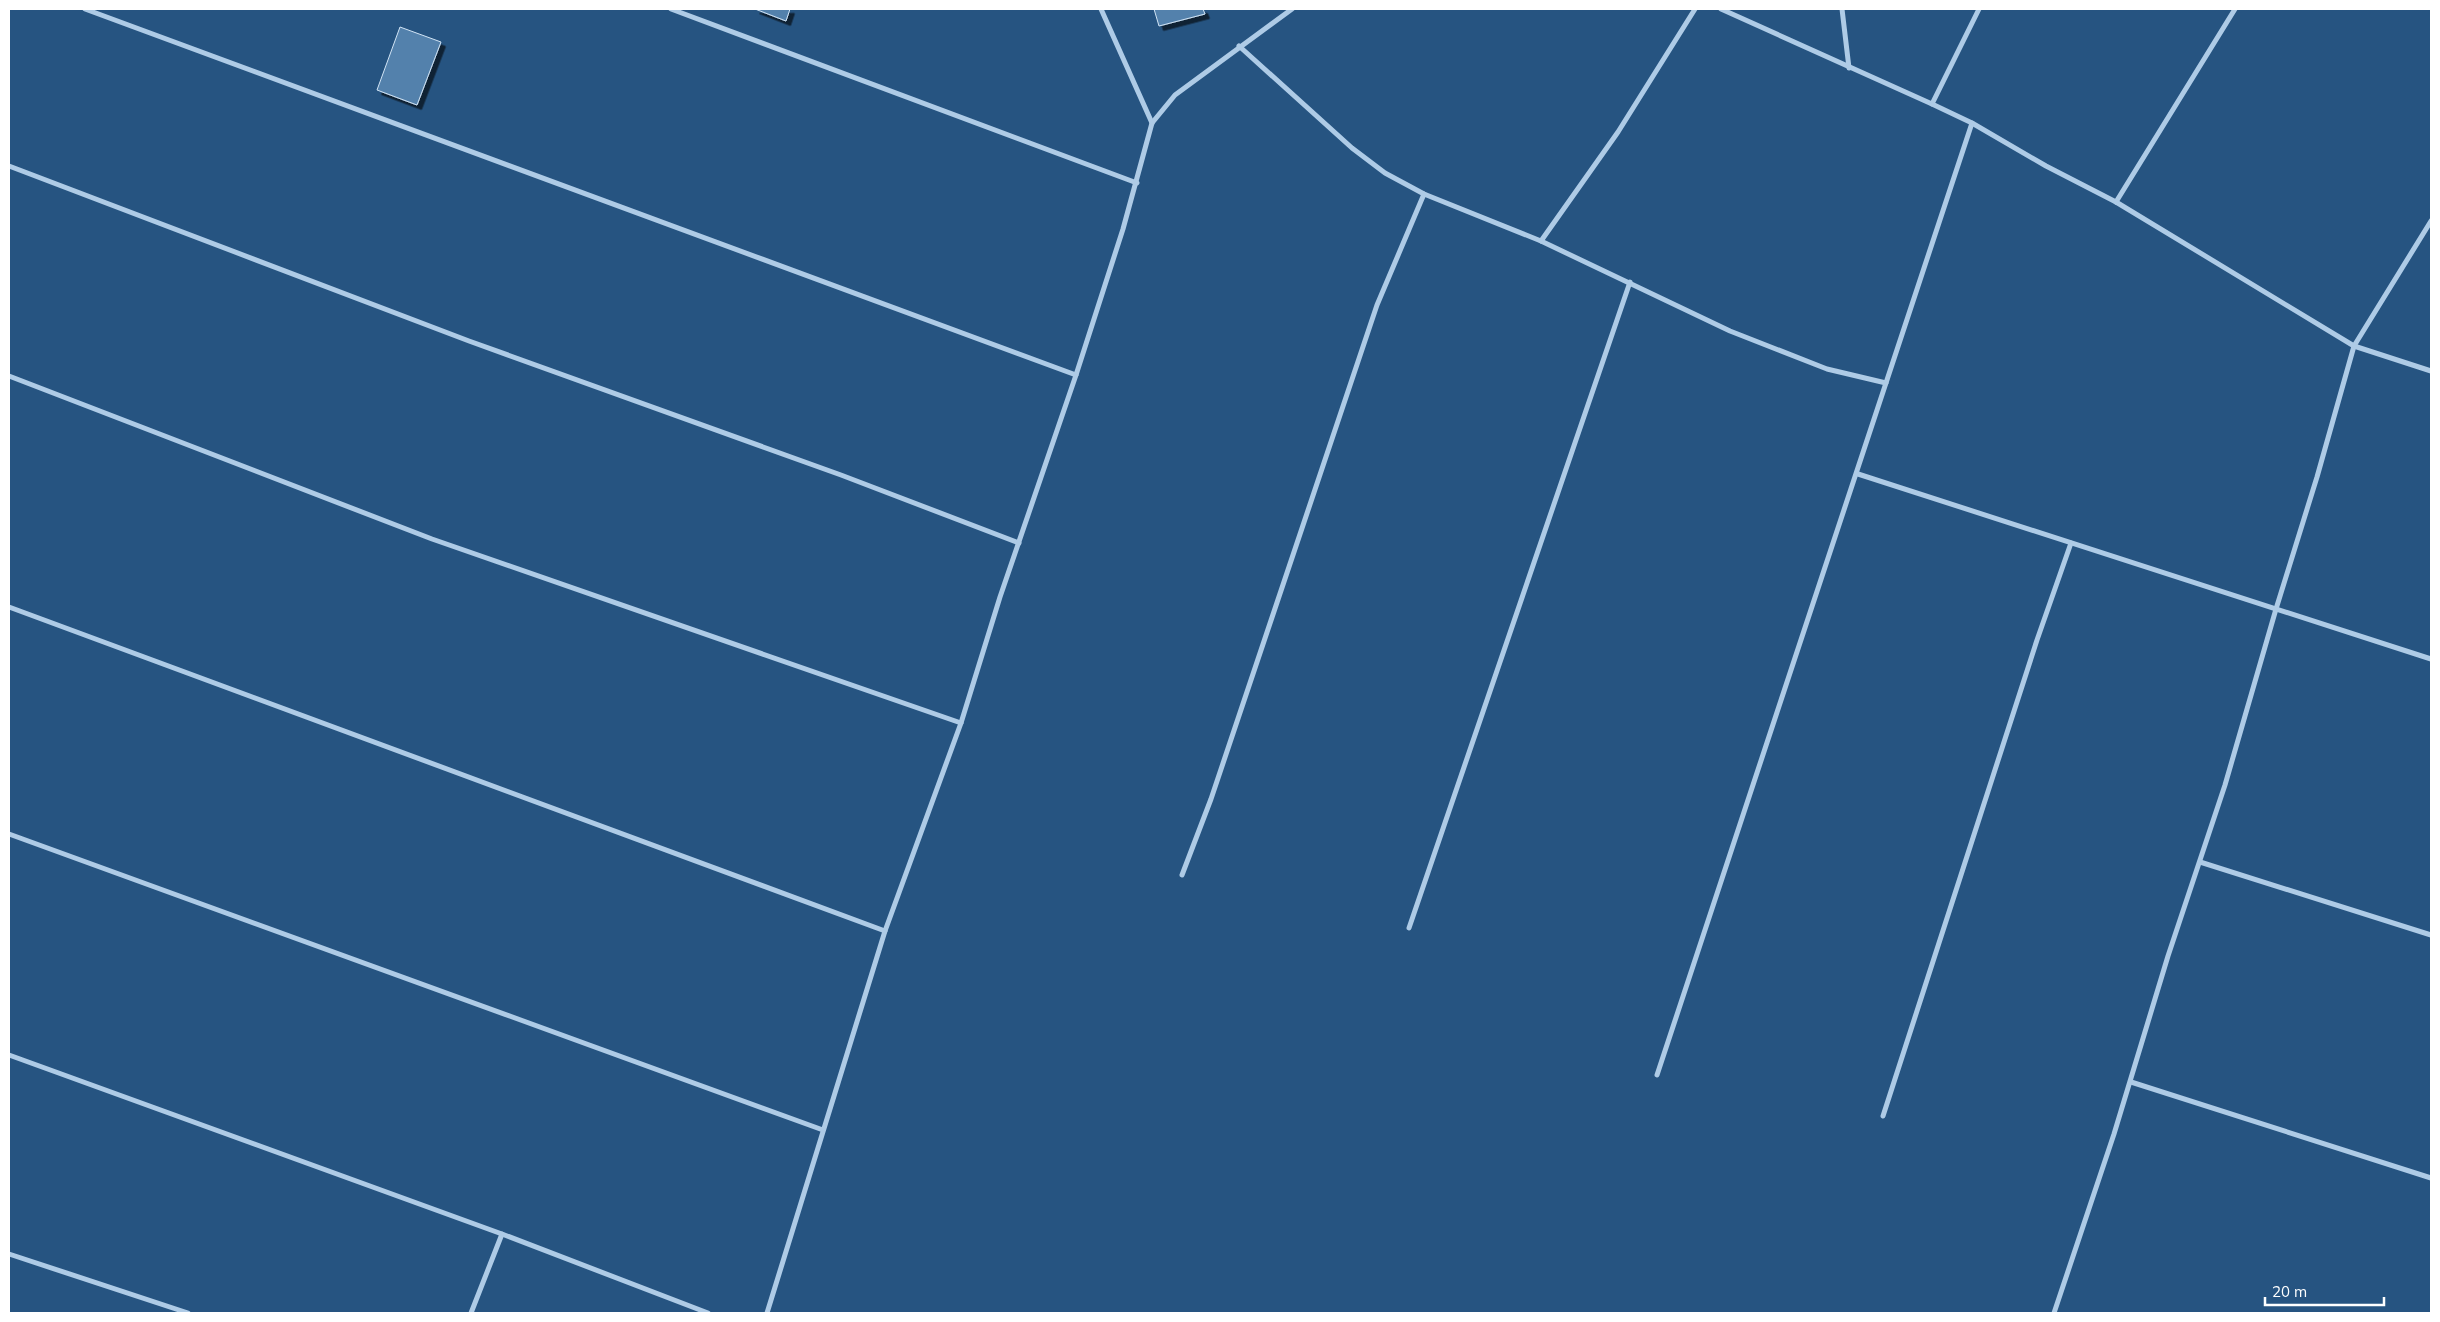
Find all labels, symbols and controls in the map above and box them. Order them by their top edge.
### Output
scale bar [2265,1274,2384,1306]
text: 20 m [2272,1282,2307,1301]

